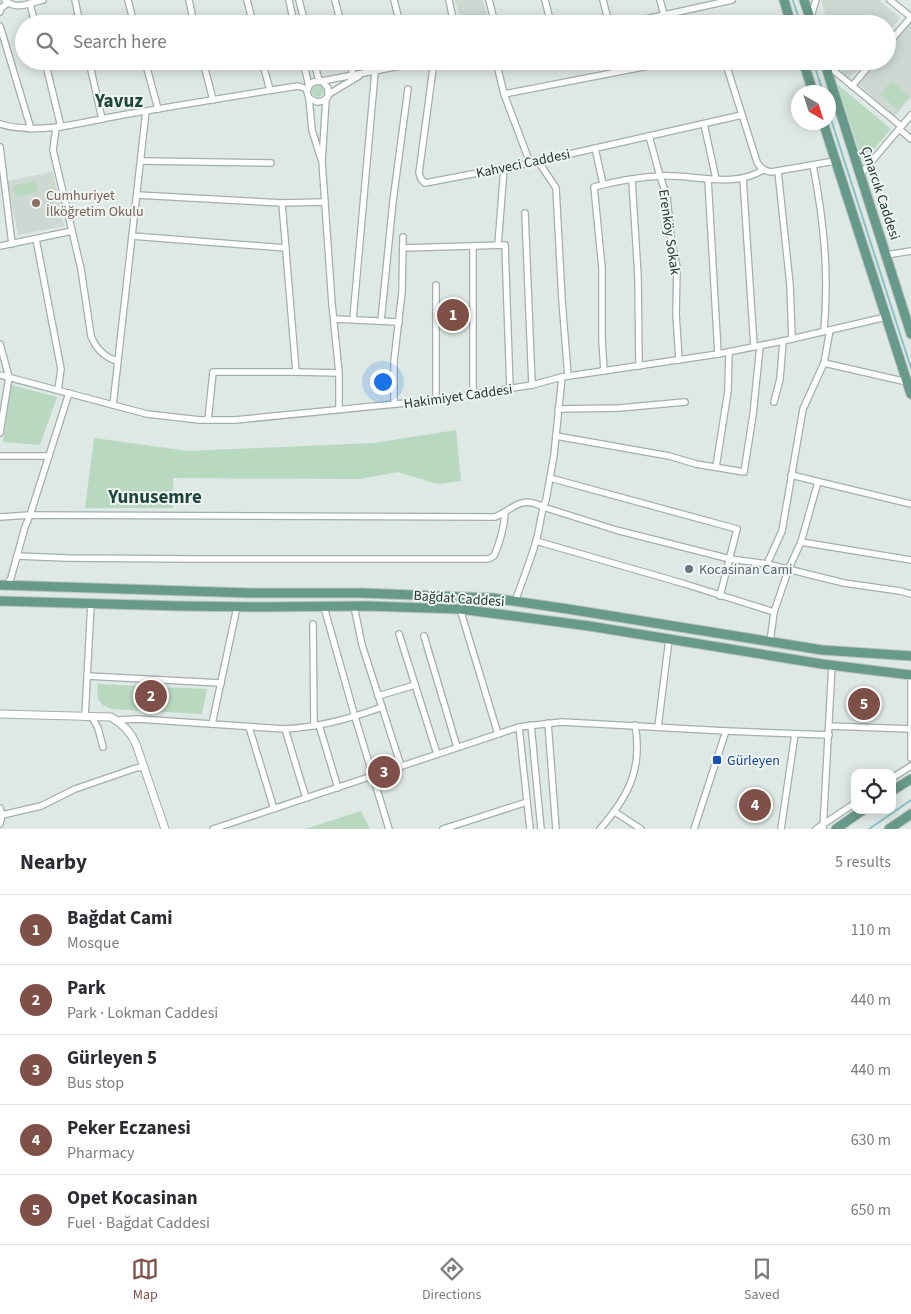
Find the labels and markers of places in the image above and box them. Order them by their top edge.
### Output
place label: Cumhuriyet İlköğretim Okulu [46,186,144,222]
marker: Cumhuriyet İlköğretim Okulu [30,197,42,209]
pin: 1 [437,296,469,334]
place label: Kocasinan Cami [699,560,792,580]
marker: Kocasinan Cami [683,563,695,575]
pin: 2 [135,677,167,715]
pin: 5 [848,685,880,723]
place label: Gürleyen [727,751,780,771]
pin: 3 [368,753,400,791]
marker: Gürleyen [711,754,723,766]
pin: 4 [739,786,771,824]

